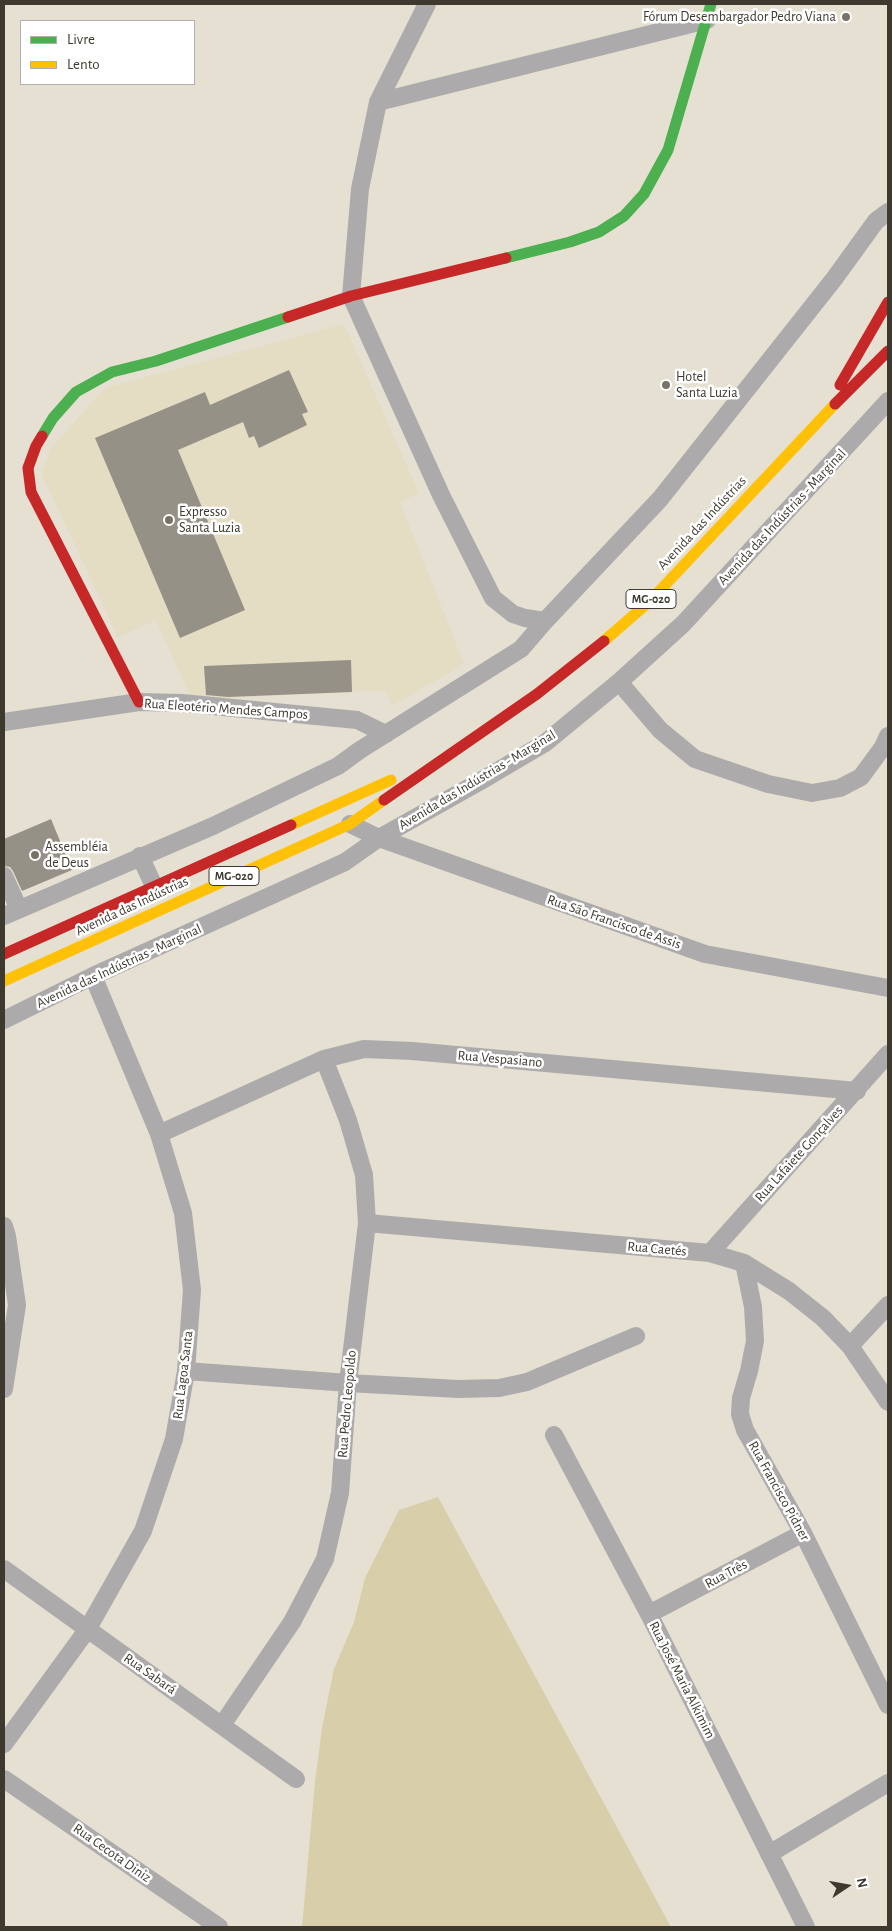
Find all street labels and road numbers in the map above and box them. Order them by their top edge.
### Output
street label: Avenida das Indústrias - Marginal [714,445,850,589]
street label: Avenida das Indústrias [654,473,750,573]
road number: MG-020 [626,590,676,608]
street label: Rua Eleotério Mendes Campos [143,695,309,723]
street label: Avenida das Indústrias - Marginal [395,726,559,834]
road number: MG-020 [209,866,259,886]
street label: Avenida das Indústrias [73,873,191,939]
street label: Rua São Francisco de Assis [545,891,683,953]
street label: Avenida das Indústrias - Marginal [34,920,204,1012]
street label: Rua Vespasiano [457,1047,543,1071]
street label: Rua Lafaiete Gonçalves [751,1102,847,1206]
street label: Rua Caetés [627,1238,687,1260]
street label: Rua Lagoa Santa [169,1330,197,1420]
street label: Rua Pedro Leopoldo [334,1349,360,1459]
street label: Rua Francisco Pidner [745,1438,813,1544]
street label: Rua Três [702,1556,750,1592]
street label: Rua José Maria Alkimim [645,1619,719,1741]
street label: Rua Sabará [120,1650,180,1698]
street label: Rua Cecota Diniz [70,1820,154,1886]

